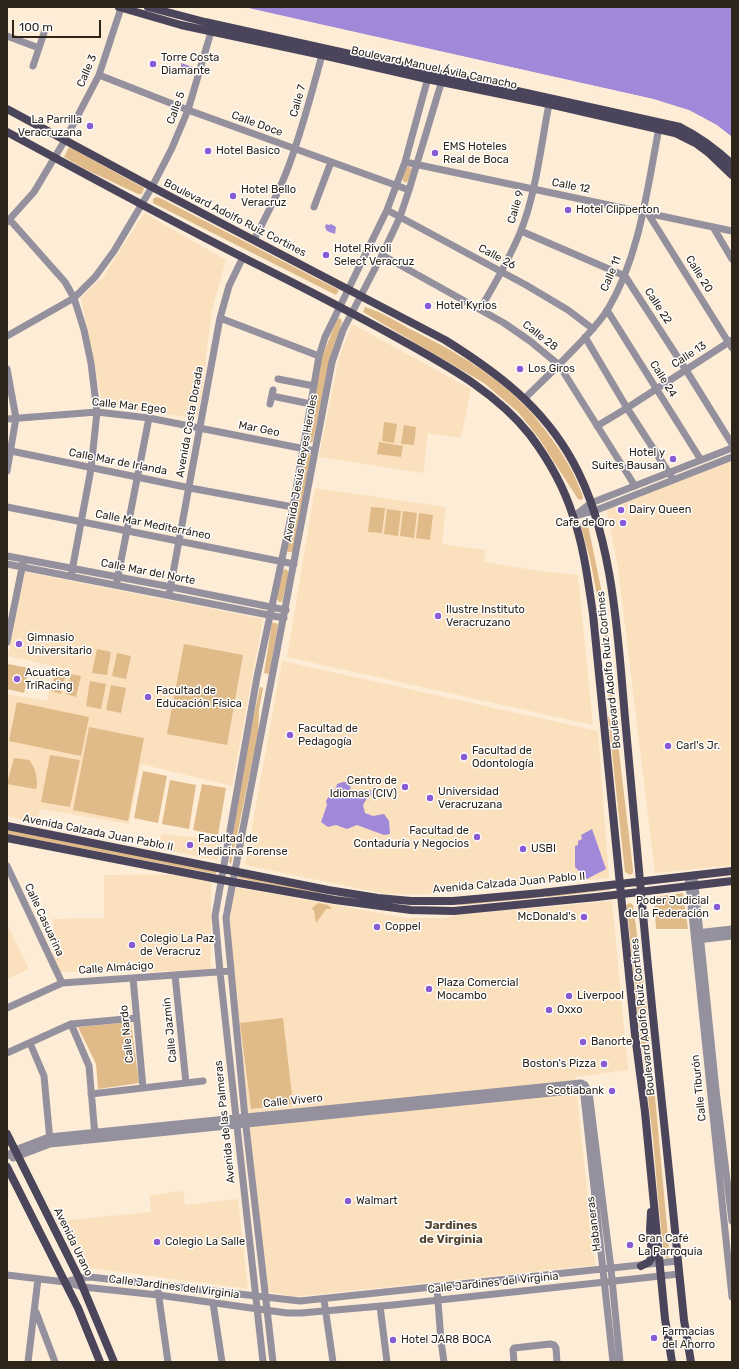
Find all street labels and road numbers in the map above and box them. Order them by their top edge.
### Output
street label: Boulevard Manuel Ávila Camacho [350,44,518,92]
street label: Calle 3 [74,53,100,89]
street label: Calle 7 [287,83,309,119]
street label: Calle 5 [164,90,188,126]
street label: Calle Doce [230,109,284,139]
street label: Boulevard Adolfo Ruiz Cortines [162,176,308,260]
street label: Calle 12 [551,176,591,196]
street label: Calle 9 [505,189,527,225]
street label: Calle 26 [476,242,518,272]
street label: Calle 20 [683,253,715,295]
street label: Calle 11 [598,254,624,294]
street label: Calle 22 [641,285,675,327]
street label: Calle 28 [520,318,560,354]
street label: Calle 13 [669,339,709,371]
street label: Calle 24 [647,358,679,400]
street label: Avenida Costa Dorada [174,365,206,479]
street label: Avenida Jesús Reyes Heroles [282,393,320,543]
street label: Calle Mar Egeo [91,396,167,416]
street label: Mar Geo [237,419,281,439]
street label: Calle Mar de Irlanda [68,446,168,478]
street label: Calle Mar Mediterráneo [94,507,212,543]
street label: Calle Mar del Norte [100,556,196,588]
street label: Boulevard Adolfo Ruiz Cortines [594,591,624,749]
street label: Avenida Calzada Juan Pablo II [22,812,174,854]
street label: Avenida Calzada Juan Pablo II [432,870,586,896]
street label: Calle Casuarina [21,881,67,959]
street label: Boulevard Adolfo Ruiz Cortines [628,938,658,1096]
street label: Calle Almácigo [78,959,154,977]
street label: Calle Jazmín [160,997,180,1063]
street label: Calle Nardo [117,1004,137,1064]
street label: Calle Tiburón [689,1054,709,1122]
street label: Avenida de las Palmeras [212,1060,238,1184]
street label: Calle Vivero [263,1091,323,1111]
street label: Habaneras [584,1196,604,1252]
street label: Avenida Urano [51,1206,95,1278]
street label: Calle Jardines del Virginia [427,1270,559,1296]
street label: Calle Jardines del Virginia [108,1272,240,1302]

